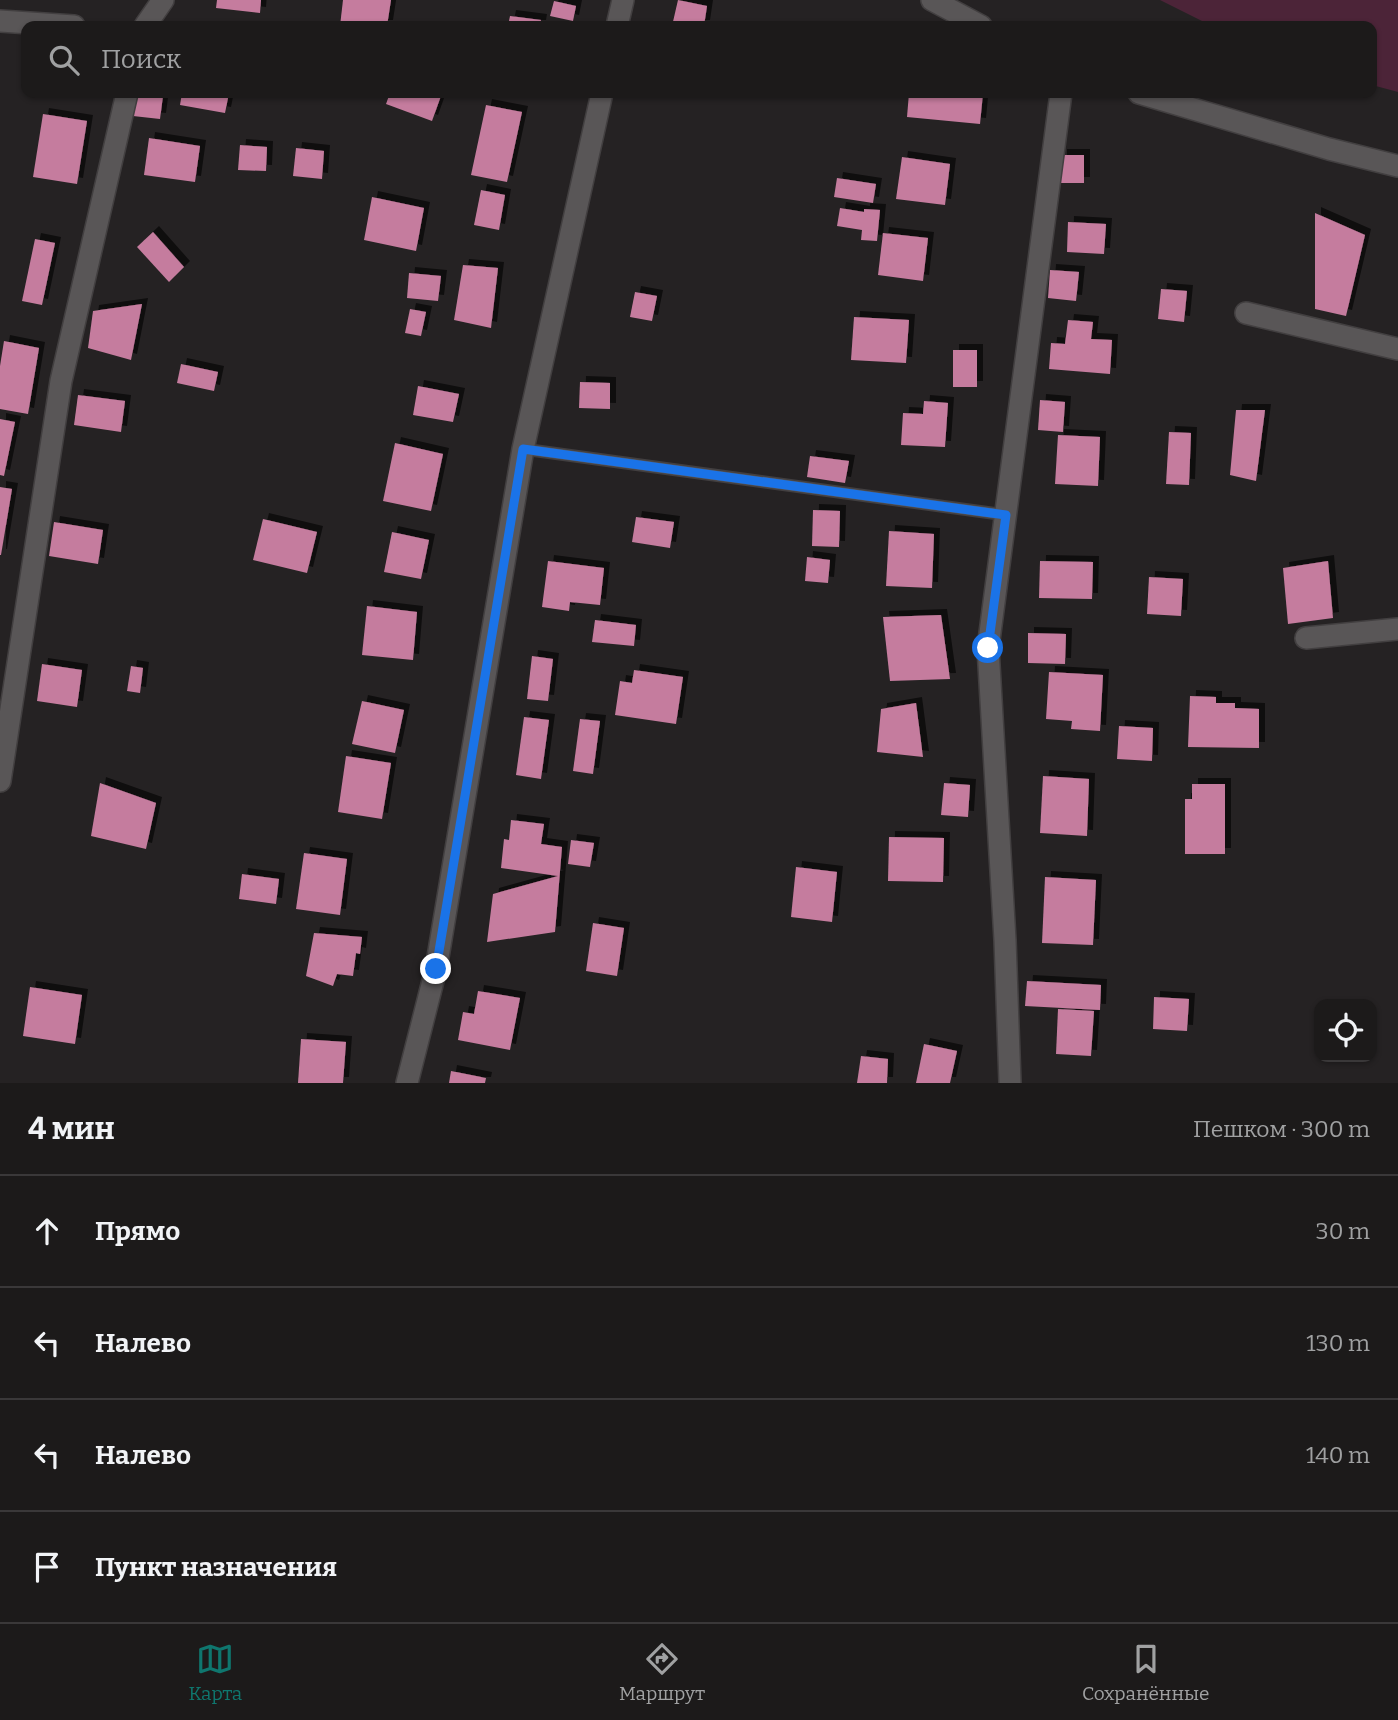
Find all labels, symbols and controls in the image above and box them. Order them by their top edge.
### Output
search box [21,21,1377,98]
icon: search [45,41,83,79]
text: Поиск [101,44,181,75]
route start [972,632,1003,663]
route end [420,953,451,984]
map controls [1314,999,1377,1062]
button: locate [1314,999,1377,1062]
text: 4 мин [28,1111,115,1147]
text: Пешком · 300 m [1193,1115,1370,1143]
icon: ahead [28,1212,66,1250]
text: Прямо [95,1216,180,1247]
text: 30 m [1316,1217,1370,1245]
icon: left [28,1324,66,1362]
text: Налево [95,1328,191,1359]
text: 130 m [1306,1329,1370,1357]
icon: left [28,1436,66,1474]
text: Налево [95,1440,191,1471]
text: 140 m [1306,1441,1370,1469]
icon: arrive [28,1548,66,1586]
text: Пункт назначения [95,1552,337,1583]
tab: Карта [188,1640,242,1705]
tab: Маршрут [619,1640,705,1705]
tab: Сохранённые [1082,1640,1210,1705]

